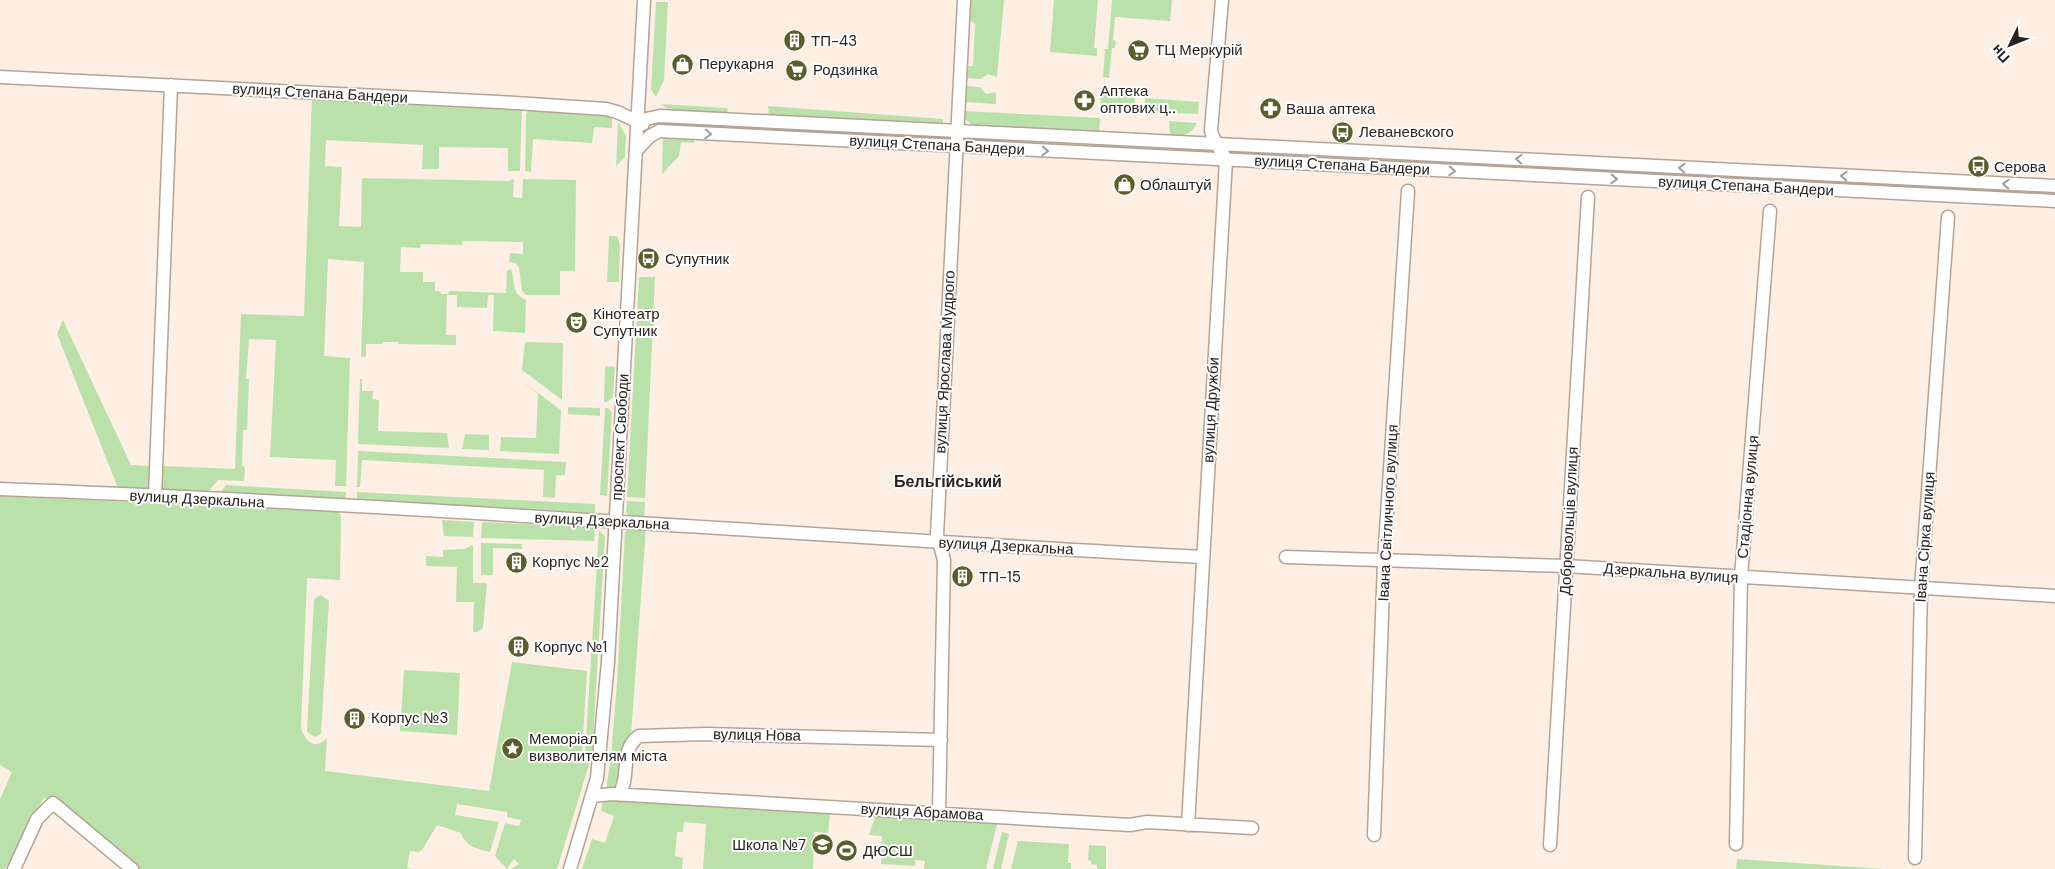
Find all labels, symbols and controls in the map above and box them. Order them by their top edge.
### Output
north arrow [1985,20,2035,70]
building icon: ТП-43 [783,29,807,53]
place label: ТП-43 [811,31,857,51]
supermarket icon: ТЦ Меркурій [1127,38,1151,62]
place label: ТЦ Меркурій [1155,40,1243,60]
text: Пн [1988,41,2013,67]
shop icon: Перукарня [671,52,695,76]
place label: Перукарня [699,54,774,74]
supermarket icon: Родзинка [785,58,809,82]
place label: Родзинка [813,60,879,80]
street label: вулиця Степана Бандери [232,78,408,108]
place label: Аптека оптових ц‥ [1100,81,1176,118]
pharmacy icon: Аптека оптових ц‥ [1072,88,1096,112]
pharmacy icon: Ваша аптека [1258,97,1282,121]
place label: Ваша аптека [1286,99,1376,119]
bus stop icon: Леваневского [1331,120,1355,144]
place label: Леваневского [1359,122,1454,142]
one-way arrow [704,128,712,139]
street label: вулиця Степана Бандери [849,130,1025,160]
one-way arrow [1041,145,1049,156]
street label: вулиця Степана Бандери [1254,150,1430,180]
one-way arrow [1515,154,1523,165]
bus stop icon: Серова [1966,155,1990,179]
place label: Серова [1994,157,2047,177]
one-way arrow [1677,162,1685,173]
one-way arrow [1448,166,1456,176]
one-way arrow [1840,170,1848,181]
street label: вулиця Степана Бандери [1658,171,1834,201]
shop icon: Облаштуй [1112,173,1136,197]
one-way arrow [1611,174,1619,185]
place label: Облаштуй [1140,175,1212,195]
one-way arrow [2002,179,2010,189]
bus stop icon: Супутник [637,247,661,271]
place label: Супутник [665,249,729,269]
street label: вулиця Ярослава Мудрого [930,270,960,454]
place label: Кінотеатр Супутник [593,304,660,341]
theatre icon: Кінотеатр Супутник [565,311,589,335]
street label: вулиця Дружби [1198,357,1224,463]
street label: проспект Свободи [607,373,633,501]
street label: Івана Світличного вулиця [1373,424,1403,602]
street label: Стадіонна вулиця [1733,434,1763,560]
street label: Добровольців вулиця [1555,446,1583,596]
district label: Бельгійський [894,471,1002,492]
street label: Івана Сірка вулиця [1910,471,1940,603]
street label: вулиця Дзеркальна [129,485,266,513]
street label: вулиця Дзеркальна [534,507,671,535]
street label: вулиця Дзеркальна [938,532,1075,560]
building icon: Корпус №2 [504,550,528,574]
place label: Корпус №2 [532,552,609,572]
street label: Дзеркальна вулиця [1603,558,1739,588]
building icon: ТП-15 [951,565,975,589]
place label: ТП-15 [979,567,1021,587]
building icon: Корпус №1 [506,635,530,659]
place label: Корпус №1 [534,637,607,657]
building icon: Корпус №3 [343,706,367,730]
place label: Корпус №3 [371,708,448,728]
street label: вулиця Нова [713,724,802,746]
place label: Меморіал визволителям міста [529,729,668,766]
place icon: Меморіал визволителям міста [501,736,525,760]
street label: вулиця Абрамова [860,799,984,825]
school or university icon: Школа №7 [810,833,834,857]
place label: Школа №7 [732,835,806,855]
sports icon: ДЮСШ [835,839,859,863]
place label: ДЮСШ [863,841,913,861]

